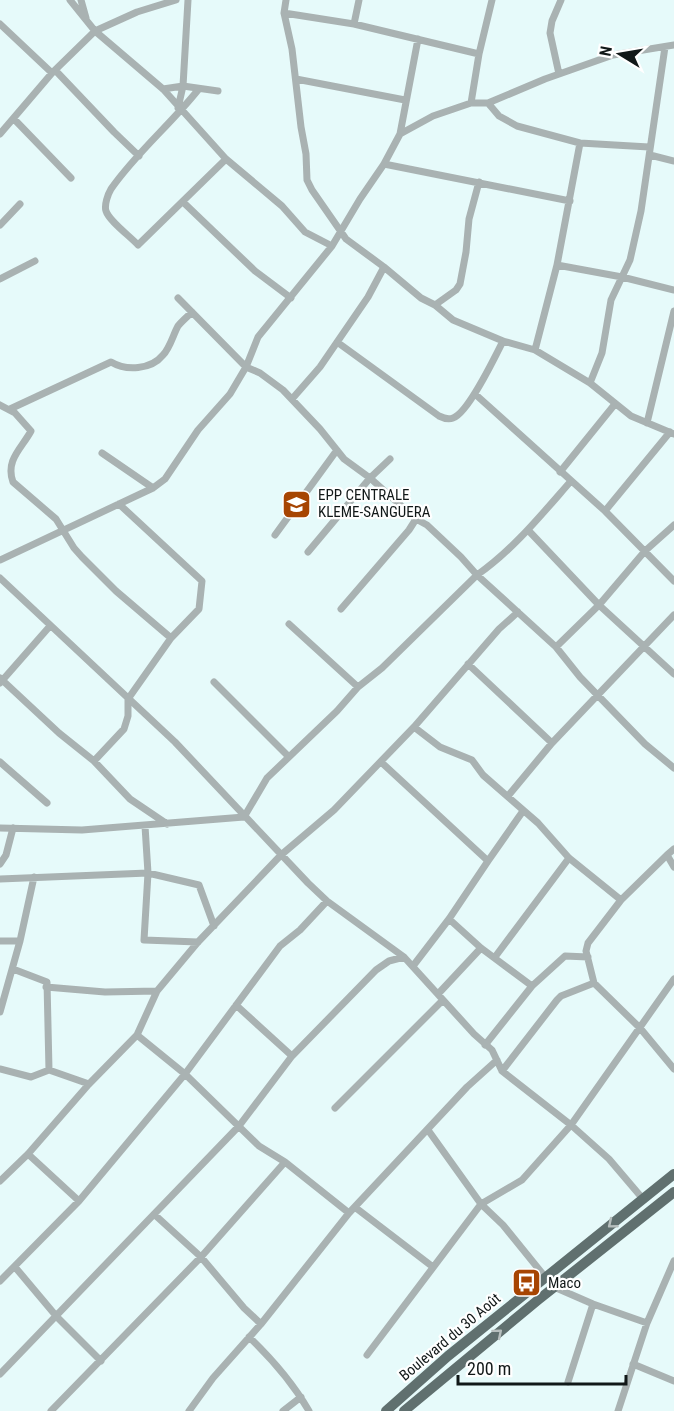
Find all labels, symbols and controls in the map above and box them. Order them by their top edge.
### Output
north arrow [590,24,650,84]
text: N [596,45,616,58]
place label: EPP CENTRALE KLEME-SANGUERA [318,486,431,521]
school or university icon: EPP CENTRALE KLEME-SANGUERA [281,488,313,520]
one-way arrow [608,1217,619,1228]
bus stop icon: Maco [511,1267,543,1299]
place label: Maco [548,1274,581,1292]
street label: Boulevard du 30 Août [396,1290,504,1384]
one-way arrow [491,1329,502,1340]
scale bar [458,1348,626,1386]
text: 200 m [467,1358,511,1379]

